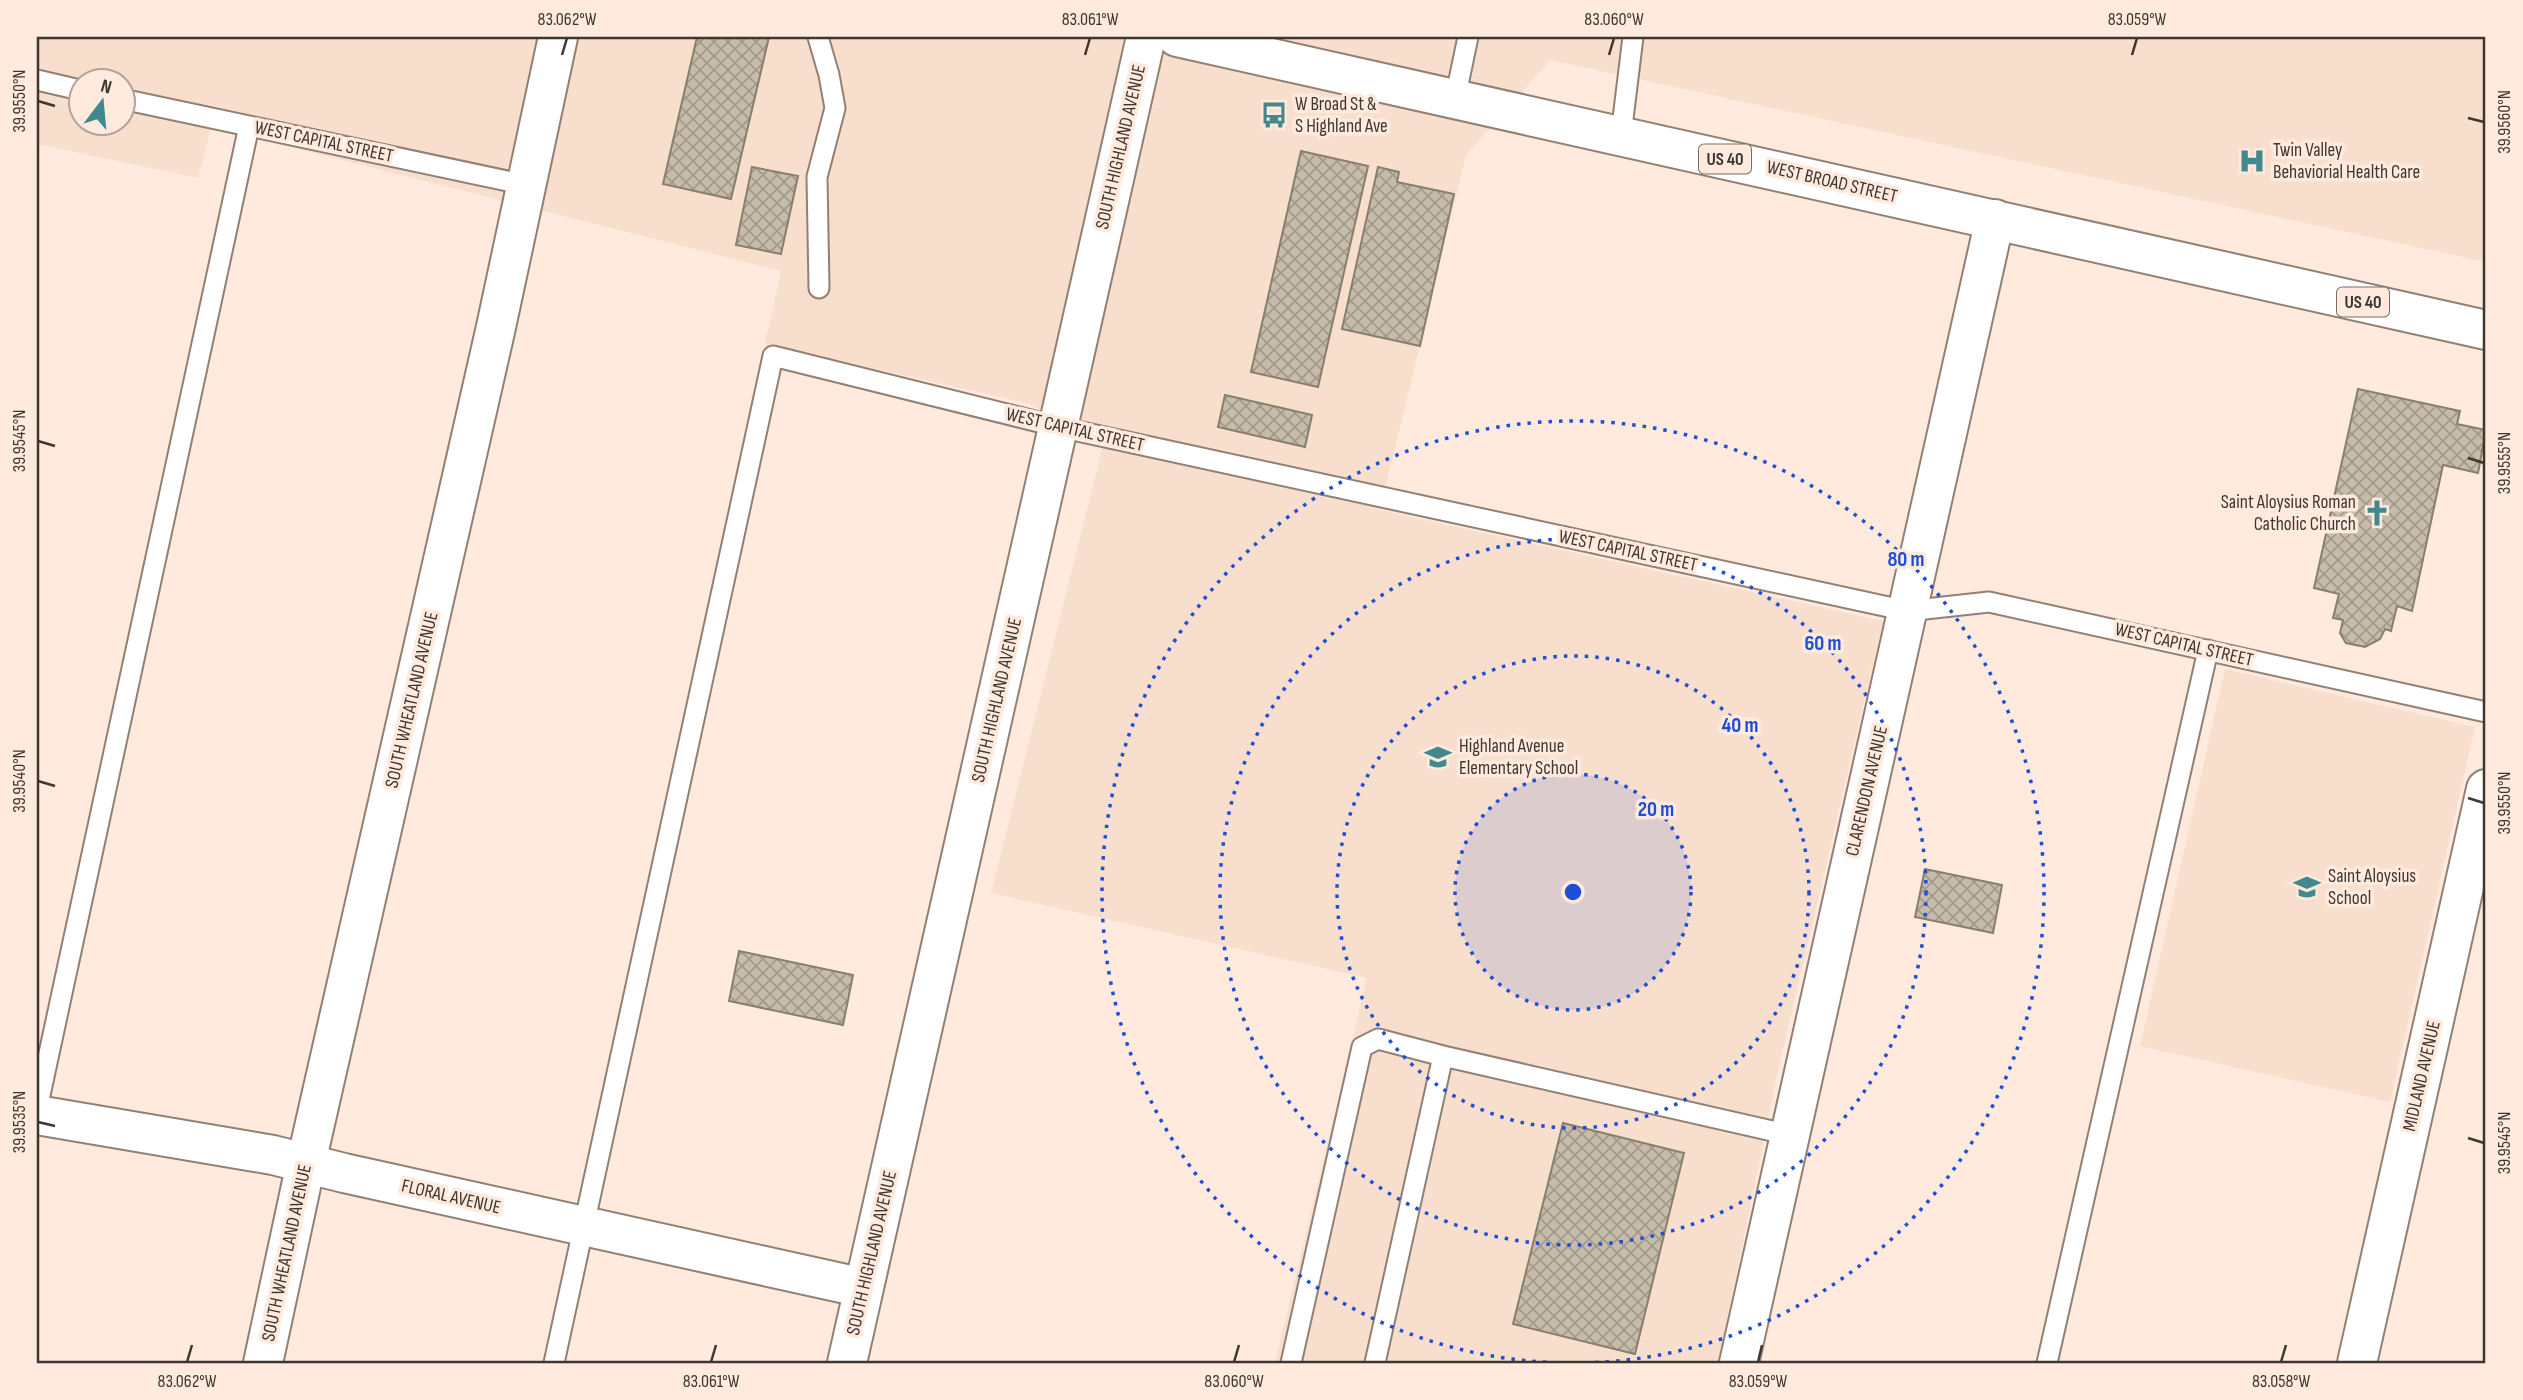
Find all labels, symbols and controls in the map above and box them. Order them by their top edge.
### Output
text: 83.062°W [538,9,597,30]
text: 83.061°W [1062,9,1119,30]
text: 83.060°W [1584,9,1644,30]
text: 83.059°W [2108,9,2167,30]
street label: SOUTH HIGHLAND AVENUE [1091,62,1151,232]
north arrow [66,66,136,136]
text: 39.9550°N [9,69,30,133]
text: N [98,75,114,100]
text: 39.9560°N [2494,90,2515,154]
place label: W Broad St & S Highland Ave [1295,93,1388,138]
bus stop icon: W Broad St & S Highland Ave [1259,100,1289,130]
street label: WEST CAPITAL STREET [253,116,396,168]
place label: Twin Valley Behaviorial Health Care [2273,139,2420,184]
road number: US 40 [1699,144,1751,174]
hospital icon: Twin Valley Behaviorial Health Care [2237,146,2267,176]
street label: WEST BROAD STREET [1764,156,1900,208]
road number: US 40 [2337,288,2389,316]
street label: WEST CAPITAL STREET [1004,403,1147,457]
text: 39.9545°N [9,410,30,472]
text: 39.9555°N [2494,432,2515,494]
place label: Saint Aloysius Roman Catholic Church [2221,491,2356,536]
church icon: Saint Aloysius Roman Catholic Church [2362,498,2392,528]
street label: WEST CAPITAL STREET [1557,525,1700,577]
text: 80 m [1887,547,1925,572]
street label: SOUTH WHEATLAND AVENUE [381,610,443,790]
street label: SOUTH HIGHLAND AVENUE [967,615,1027,785]
street label: WEST CAPITAL STREET [2113,618,2256,672]
text: 60 m [1804,631,1842,656]
text: 40 m [1722,713,1758,738]
street label: CLARENDON AVENUE [1841,724,1893,858]
place label: Highland Avenue Elementary School [1459,735,1578,780]
school or university icon: Highland Avenue Elementary School [1423,742,1453,772]
text: 39.9540°N [9,749,30,813]
text: 39.9550°N [2494,771,2515,835]
text: 20 m [1638,797,1674,822]
place label: Saint Aloysius School [2328,865,2416,910]
school or university icon: Saint Aloysius School [2292,872,2322,902]
centre of rings [1561,880,1585,904]
street label: MIDLAND AVENUE [2398,1018,2446,1134]
text: 39.9535°N [9,1091,30,1153]
text: 39.9545°N [2494,1112,2515,1174]
street label: SOUTH WHEATLAND AVENUE [257,1162,317,1344]
street label: SOUTH HIGHLAND AVENUE [842,1168,902,1338]
street label: FLORAL AVENUE [399,1174,503,1220]
text: 83.062°W [158,1371,217,1392]
text: 83.061°W [683,1371,740,1392]
text: 83.060°W [1204,1371,1264,1392]
text: 83.059°W [1729,1371,1788,1392]
text: 83.058°W [2252,1371,2310,1392]

